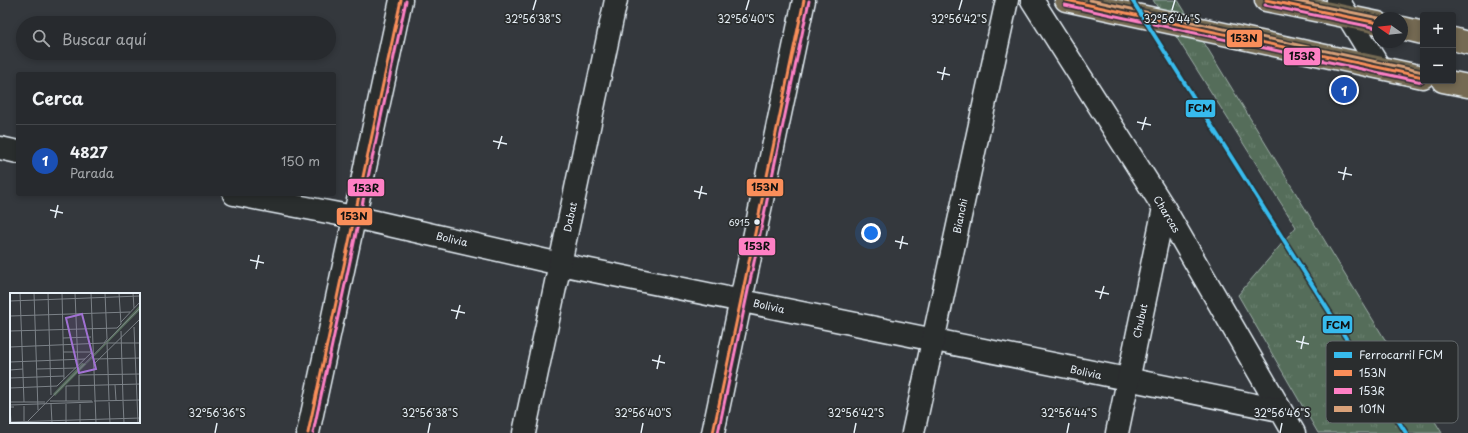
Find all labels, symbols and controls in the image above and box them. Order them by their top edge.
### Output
text: 32°56'38"S [505,11,561,26]
text: 32°56'40"S [717,11,775,26]
text: 32°56'42"S [931,11,987,26]
text: 32°56'44"S [1144,11,1200,26]
north arrow [1372,12,1408,48]
map controls [1420,12,1456,84]
button: + [1420,12,1456,48]
search box [16,16,336,60]
icon: search [30,27,52,49]
text: Buscar aquí [62,27,146,50]
line badge: 153N [1226,29,1263,48]
text: 153N [1230,29,1258,46]
line badge: 153R [1283,47,1321,66]
text: 153R [1289,47,1315,64]
button: − [1420,48,1456,84]
pin: 1 [1331,75,1357,105]
text: Cerca [32,85,83,111]
line badge: FCM [1185,99,1216,118]
text: FCM [1188,99,1212,116]
text: 4827 [70,140,108,163]
text: 1 [42,151,48,170]
text: 150 m [281,151,320,170]
text: Parada [70,163,114,182]
line badge: 153R [347,178,385,197]
line badge: 153N [746,178,784,197]
text: 153N [751,178,779,195]
text: 153R [353,179,379,196]
street label: Charcas [1151,192,1185,235]
street label: Bianchi [948,197,971,235]
street label: Dabat [559,201,580,233]
line badge: 153N [336,207,373,226]
text: 153N [340,207,368,224]
place label: 6915 [729,215,750,229]
marker: 6915 [752,217,762,227]
your location [861,223,881,243]
street label: Bolivia [435,228,470,250]
line badge: 153R [738,237,776,256]
text: 153R [744,237,770,254]
inset map [10,293,140,423]
street label: Bolivia [752,295,787,316]
street label: Chubut [1129,302,1150,339]
line badge: FCM [1322,315,1353,334]
text: FCM [1326,316,1350,333]
legend [1326,341,1458,423]
text: Ferrocarril FCM [1359,346,1443,363]
street label: Bolivia [1069,361,1104,382]
text: 153N [1359,364,1386,381]
text: 153R [1359,382,1385,399]
text: 101N [1359,400,1385,417]
text: 32°56'36"S [189,405,245,420]
text: 32°56'38"S [402,405,458,420]
text: 32°56'40"S [614,405,672,420]
text: 32°56'42"S [828,405,884,420]
text: 32°56'44"S [1041,405,1097,420]
text: 32°56'46"S [1254,405,1310,420]

